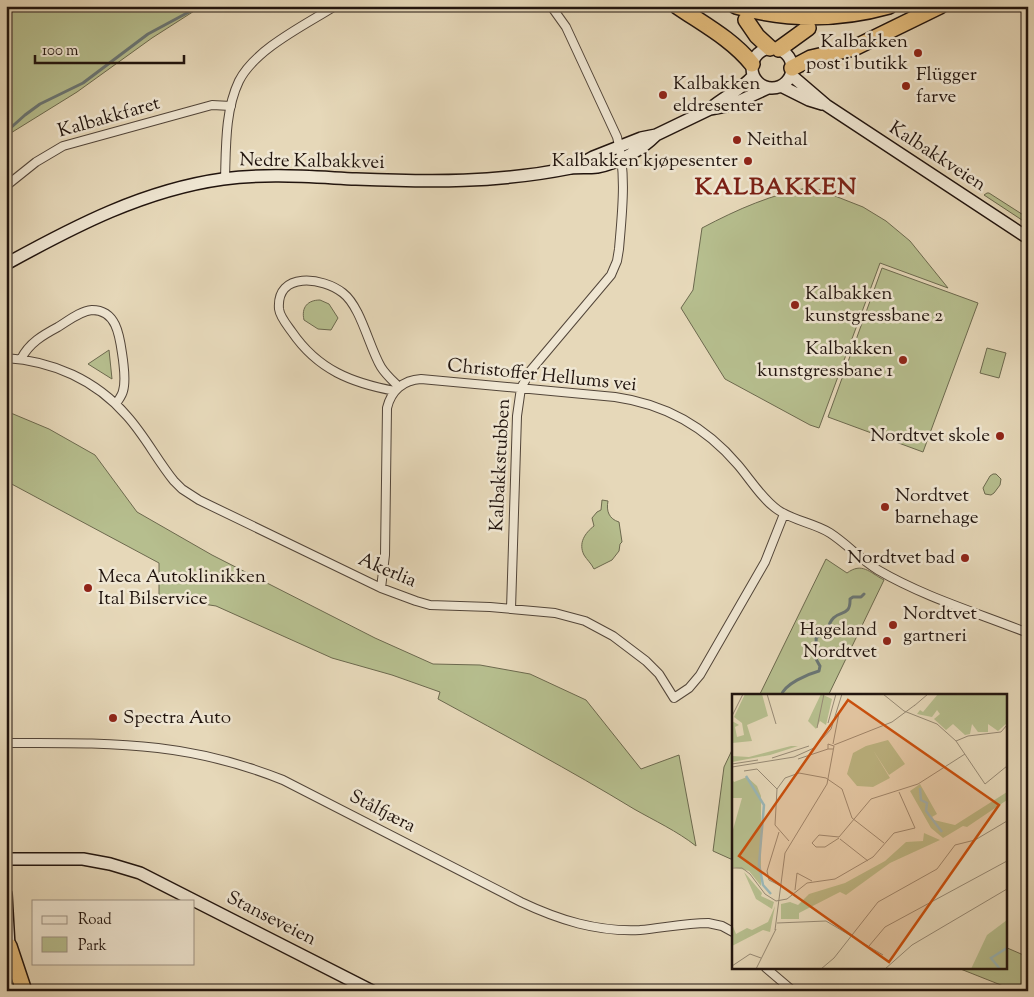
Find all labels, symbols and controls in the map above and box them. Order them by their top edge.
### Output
place label: Kalbakken post i butikk [806,29,909,78]
scale bar [35,32,184,64]
text: 100 m [42,41,79,62]
marker: Kalbakken post i butikk [912,47,924,59]
place label: Flügger farve [916,62,977,111]
place label: Kalbakken eldresenter [673,71,763,120]
marker: Flügger farve [900,80,912,92]
marker: Kalbakken eldresenter [657,89,669,101]
street label: Kalbakkfaret [55,90,164,145]
street label: Kalbakkveien [883,115,991,199]
place label: Neithal [747,127,808,154]
marker: Neithal [731,134,743,146]
street label: Nedre Kalbakkvei [239,147,385,177]
place label: Kalbakken kjøpesenter [552,148,738,175]
marker: Kalbakken kjøpesenter [742,155,754,167]
district label: KALBAKKEN [695,171,857,205]
place label: Kalbakken kunstgressbane 2 [805,281,943,330]
marker: Kalbakken kunstgressbane 2 [789,299,801,311]
place label: Kalbakken kunstgressbane 1 [757,336,894,385]
street label: Christoffer Hellums vei [446,353,638,399]
marker: Kalbakken kunstgressbane 1 [897,354,909,366]
street label: Kalbakkstubben [484,398,518,532]
place label: Nordtvet skole [870,423,990,450]
marker: Nordtvet skole [994,430,1006,442]
place label: Nordtvet barnehage [895,483,979,532]
marker: Nordtvet barnehage [879,501,891,513]
place label: Nordtvet bad [847,545,955,572]
street label: Akerlia [354,547,420,595]
marker: Nordtvet bad [959,552,971,564]
place label: Meca Autoklinikken Ital Bilservice [98,564,266,613]
marker: Meca Autoklinikken Ital Bilservice [82,582,94,594]
place label: Nordtvet gartneri [903,601,978,650]
place label: Hageland Nordtvet [800,617,877,666]
marker: Nordtvet gartneri [887,619,899,631]
marker: Hageland Nordtvet [881,635,893,647]
inset map [732,694,1006,970]
place label: Spectra Auto [123,705,231,732]
marker: Spectra Auto [107,712,119,724]
street label: Stålfjæra [344,784,420,840]
street label: Stanseveien [221,885,321,953]
legend [32,900,195,964]
text: Road [78,910,112,931]
text: Park [78,936,107,957]

